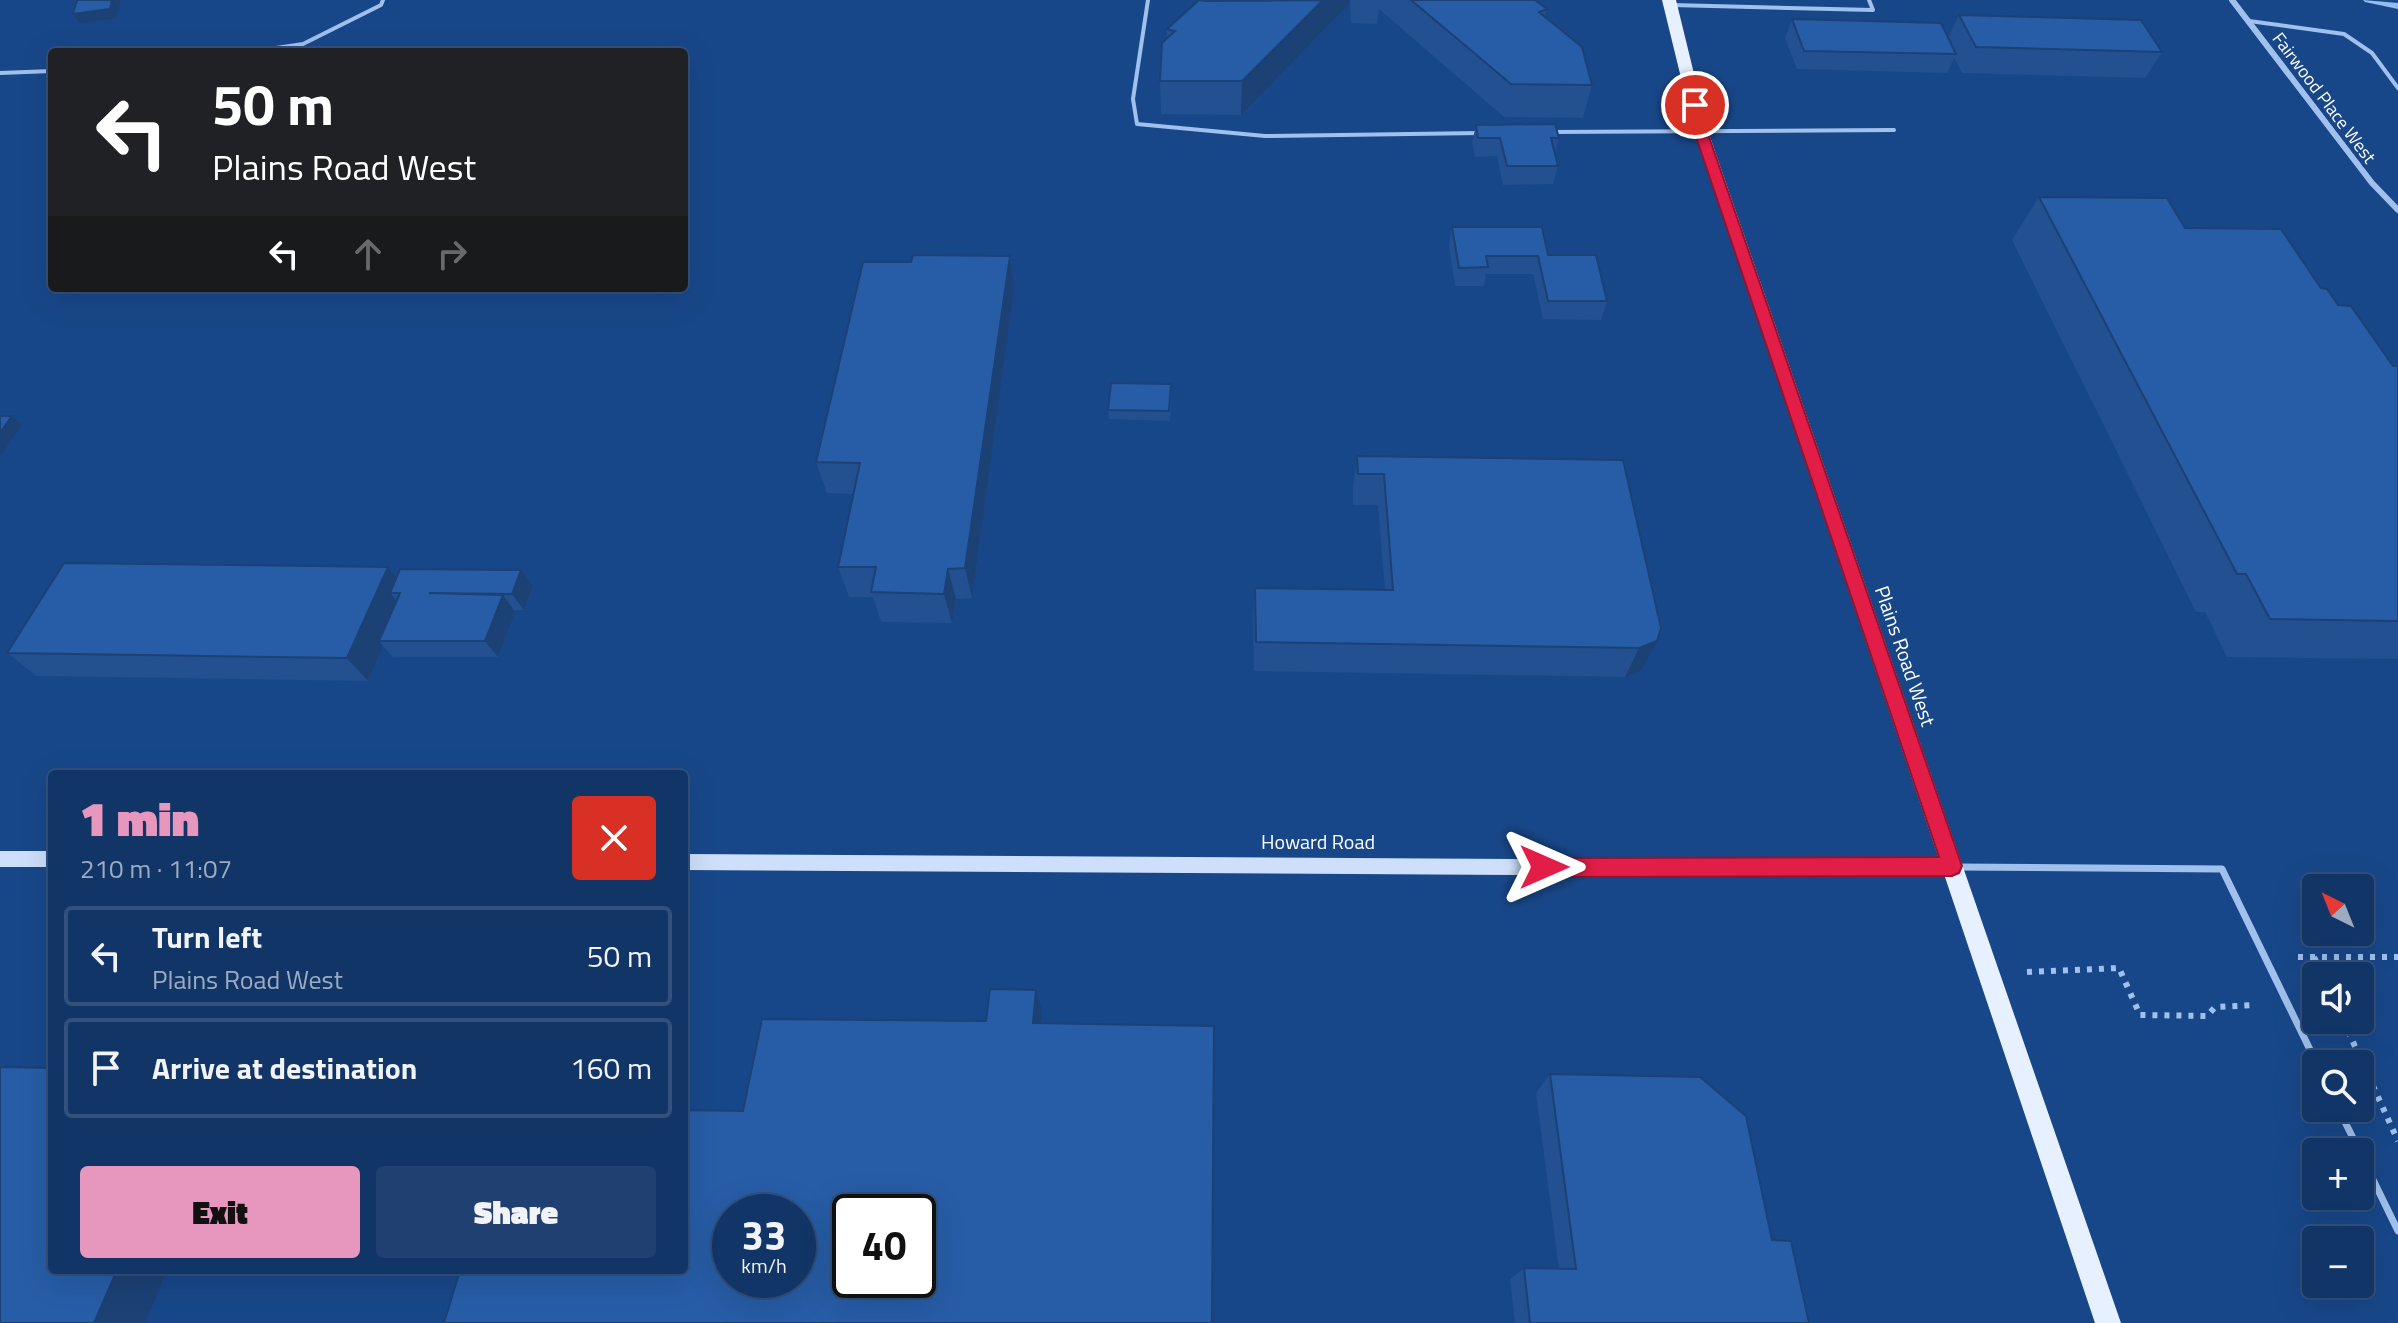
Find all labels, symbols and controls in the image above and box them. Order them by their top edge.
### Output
street label: Fairwood Place West [2266,26,2383,170]
text: 50 m [212,62,334,147]
pin [1661,71,1729,139]
icon: left [80,80,184,184]
icon: arrive [1673,83,1717,127]
text: Plains Road West [212,139,476,194]
icon: left [262,232,306,276]
icon: ahead [346,232,390,276]
icon: right [430,232,474,276]
street label: Plains Road West [1867,581,1944,730]
text: 1 min [80,782,199,855]
button: close [572,796,656,880]
position arrow [1502,825,1586,909]
street label: Howard Road [1261,826,1375,857]
text: 210 m · 11:07 [80,849,232,888]
north arrow [2302,874,2374,946]
map controls [2302,874,2374,1298]
text: Turn left [152,914,262,960]
text: 50 m [587,933,652,979]
icon: left [84,934,128,978]
text: Plains Road West [152,960,343,999]
button: sound [2302,962,2374,1034]
text: Arrive at destination [152,1045,417,1091]
text: 160 m [570,1045,652,1091]
icon: arrive [84,1046,128,1090]
button: search [2302,1050,2374,1122]
button: + [2302,1138,2374,1210]
button: Exit [80,1166,360,1258]
button: Share [376,1166,656,1258]
speed limit sign: 40 [832,1194,936,1298]
text: 33 [742,1205,786,1266]
button: − [2302,1226,2374,1298]
text: km/h [741,1250,787,1281]

